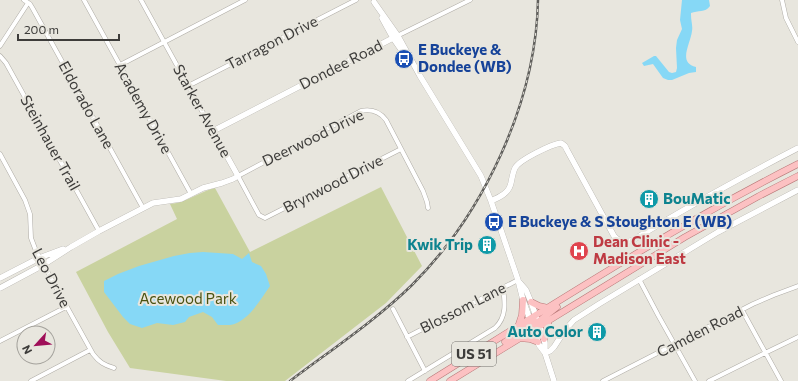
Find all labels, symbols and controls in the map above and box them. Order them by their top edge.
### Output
street label: Tarragon Drive [223,11,320,73]
scale bar [18,16,119,42]
text: 200 m [24,22,59,36]
street label: Dondee Road [296,35,385,93]
place label: E Buckeye & Dondee (WB) [418,40,512,75]
bus stop icon: E Buckeye & Dondee (WB) [393,48,415,70]
street label: Eldorado Lane [55,58,118,152]
street label: Academy Drive [111,59,176,156]
street label: Starker Avenue [170,61,236,160]
street label: Steinhauer Trail [17,92,85,193]
street label: Deerwood Drive [259,105,366,169]
street label: Brynwood Drive [280,150,385,216]
building icon: BouMatic [638,188,660,210]
place label: BouMatic [663,189,730,207]
bus stop icon: E Buckeye & S Stoughton E (WB) [483,211,505,233]
place label: E Buckeye & S Stoughton E (WB) [508,212,732,230]
place label: Dean Clinic - Madison East [593,232,686,267]
building icon: Kwik Trip [476,234,498,256]
place label: Kwik Trip [407,235,473,253]
hospital icon: Dean Clinic - Madison East [568,240,590,262]
street label: Leo Drive [29,245,75,310]
street label: Blossom Lane [417,278,508,336]
park label: Acewood Park [139,289,237,307]
street label: Camden Road [653,302,746,361]
building icon: Auto Color [586,321,608,343]
place label: Auto Color [507,322,583,340]
north arrow [16,325,56,365]
road number: US 51 [452,342,496,366]
text: N [19,343,34,356]

